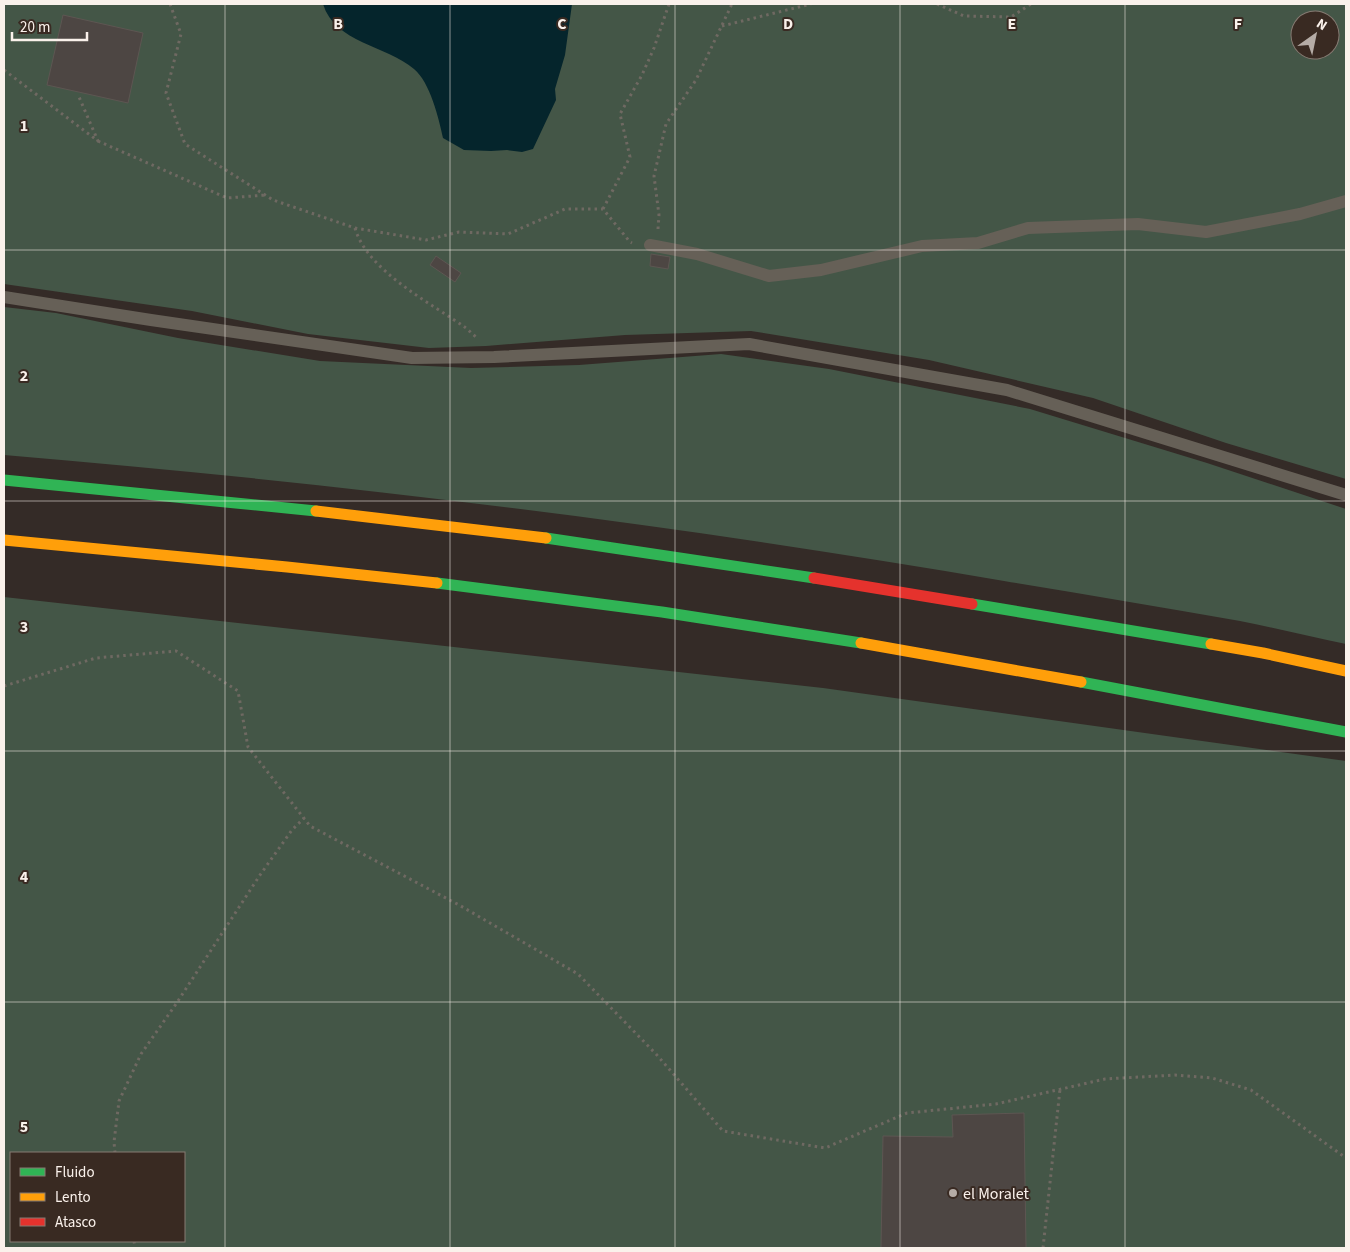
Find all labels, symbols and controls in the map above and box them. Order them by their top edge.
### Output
scale bar [12,10,88,42]
north arrow [1290,10,1340,60]
text: B [333,13,343,35]
text: C [557,13,567,35]
text: D [783,13,793,35]
text: E [1008,13,1016,35]
text: F [1234,13,1242,35]
text: N [1312,14,1331,36]
text: 20 m [20,17,50,38]
text: 1 [20,115,28,137]
text: 2 [20,365,28,387]
text: 3 [20,616,28,638]
text: 4 [20,866,29,888]
text: 5 [20,1116,28,1138]
legend [10,1152,185,1242]
text: Fluido [55,1162,95,1183]
place label: el Moralet [963,1183,1030,1205]
text: Lento [55,1187,91,1208]
marker: el Moralet [947,1187,959,1199]
text: Atasco [55,1212,96,1233]

